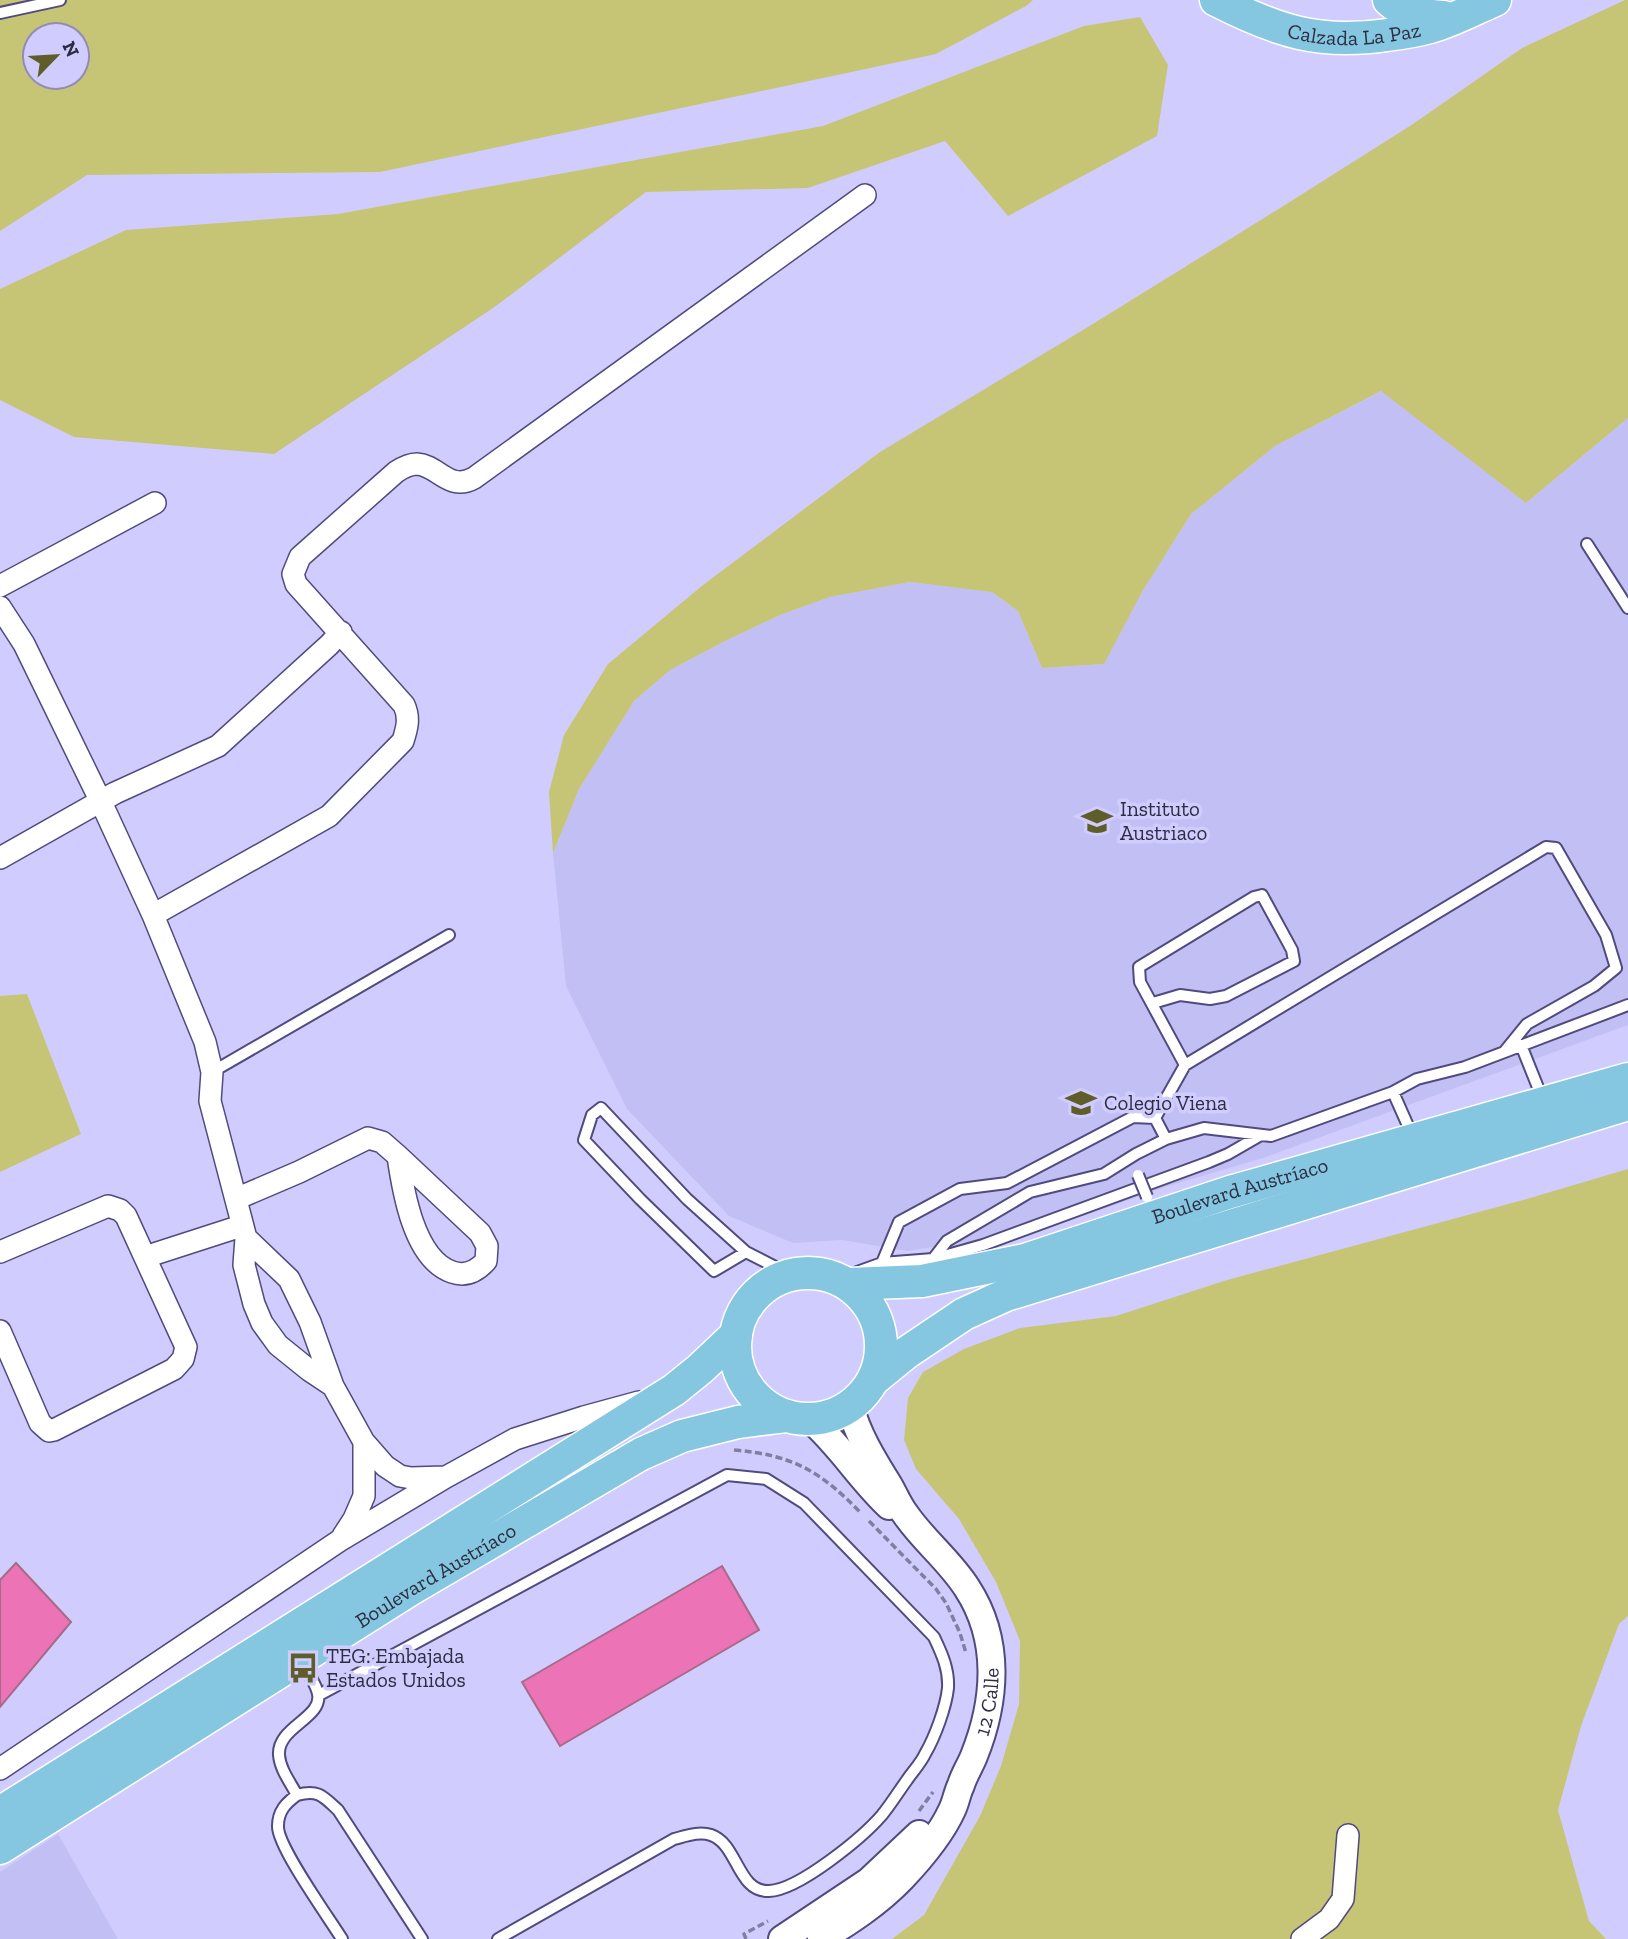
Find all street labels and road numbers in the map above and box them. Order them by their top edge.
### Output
street label: Calzada La Paz [1285,17,1423,50]
street label: Boulevard Austríaco [1148,1152,1331,1229]
street label: Boulevard Austríaco [350,1517,520,1633]
street label: 12 Calle [969,1668,1004,1739]

